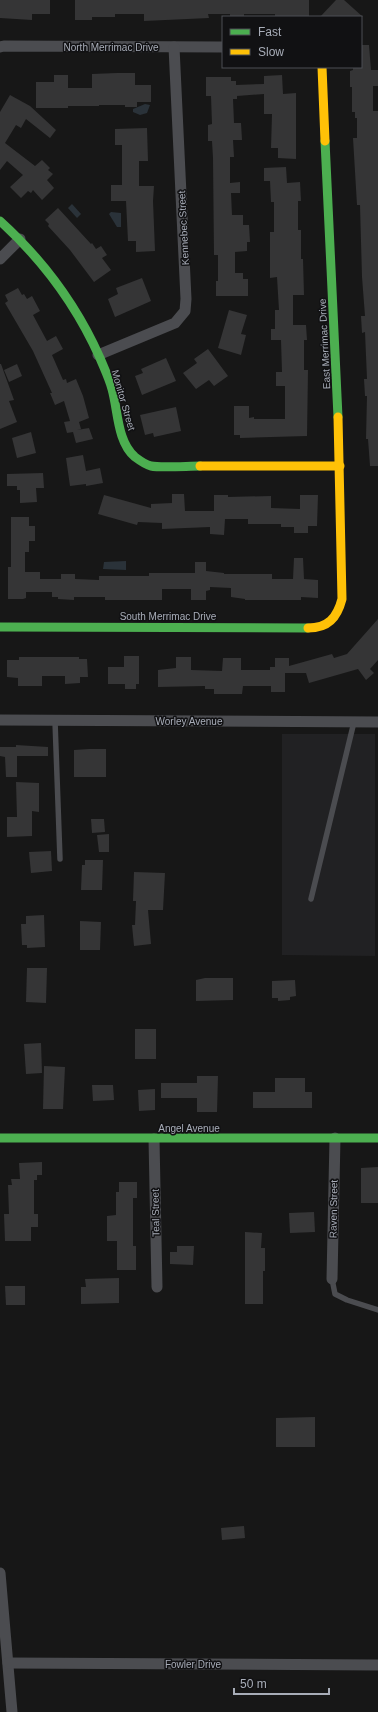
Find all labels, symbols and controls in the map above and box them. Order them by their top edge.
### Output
legend [222,16,362,68]
text: Fast [258,25,282,39]
street label: North Merrimac Drive [63,42,159,53]
text: Slow [258,45,284,59]
street label: Kennebec Street [176,190,191,265]
street label: East Merrimac Drive [317,298,332,389]
street label: Monitor Street [110,368,138,432]
street label: South Merrimac Drive [120,611,217,622]
street label: Worley Avenue [156,716,223,727]
street label: Angel Avenue [158,1123,220,1134]
street label: Raven Street [327,1180,340,1238]
street label: Teal Street [150,1189,161,1237]
street label: Fowler Drive [165,1659,221,1670]
scale bar [234,1670,329,1696]
text: 50 m [240,1677,267,1691]

